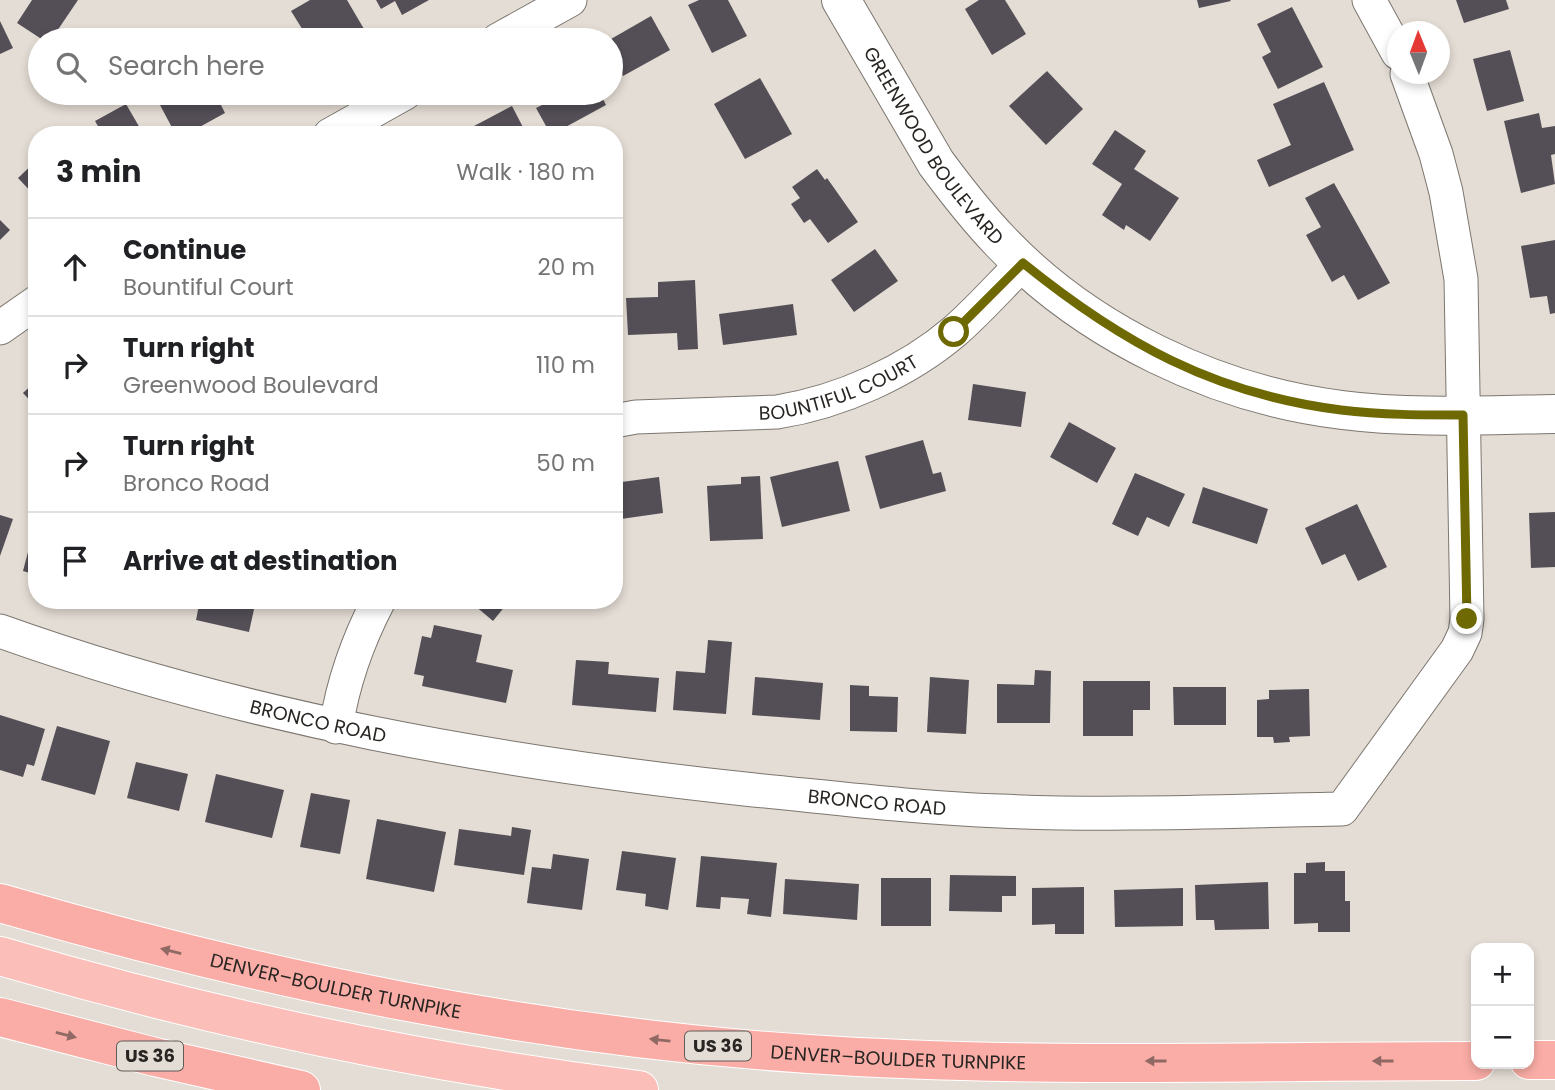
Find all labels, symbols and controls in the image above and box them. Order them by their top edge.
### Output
north arrow [1387,21,1450,84]
search box [28,28,623,105]
street label: GREENWOOD BOULEVARD [857,42,1010,251]
icon: search [52,48,90,86]
text: Search here [108,48,265,84]
text: 3 min [56,150,141,193]
text: Walk · 180 m [456,156,595,188]
text: Continue [123,232,246,268]
icon: ahead [56,248,94,286]
text: 20 m [537,251,595,283]
text: Bountiful Court [123,271,294,303]
route start [938,316,969,347]
text: Turn right [123,330,255,366]
icon: right [56,346,94,384]
street label: BOUNTIFUL COURT [758,348,923,427]
text: 110 m [536,349,595,381]
text: Greenwood Boulevard [123,369,379,401]
text: Turn right [123,428,255,464]
icon: right [56,444,94,482]
text: 50 m [536,447,595,479]
text: Bronco Road [123,467,270,499]
icon: arrive [56,542,94,580]
text: Arrive at destination [123,543,398,579]
route end [1451,603,1482,634]
street label: BRONCO ROAD [247,693,389,749]
street label: BRONCO ROAD [806,783,947,822]
map controls [1471,943,1534,1069]
button: + [1471,943,1534,1006]
one-way arrow [160,945,182,956]
street label: DENVER–BOULDER TURNPIKE [207,947,463,1026]
button: − [1471,1006,1534,1069]
one-way arrow [55,1030,77,1041]
road number: US 36 [685,1031,751,1060]
one-way arrow [649,1034,671,1045]
street label: DENVER–BOULDER TURNPIKE [769,1038,1026,1076]
road number: US 36 [117,1042,183,1070]
one-way arrow [1145,1055,1167,1067]
one-way arrow [1372,1055,1394,1067]

